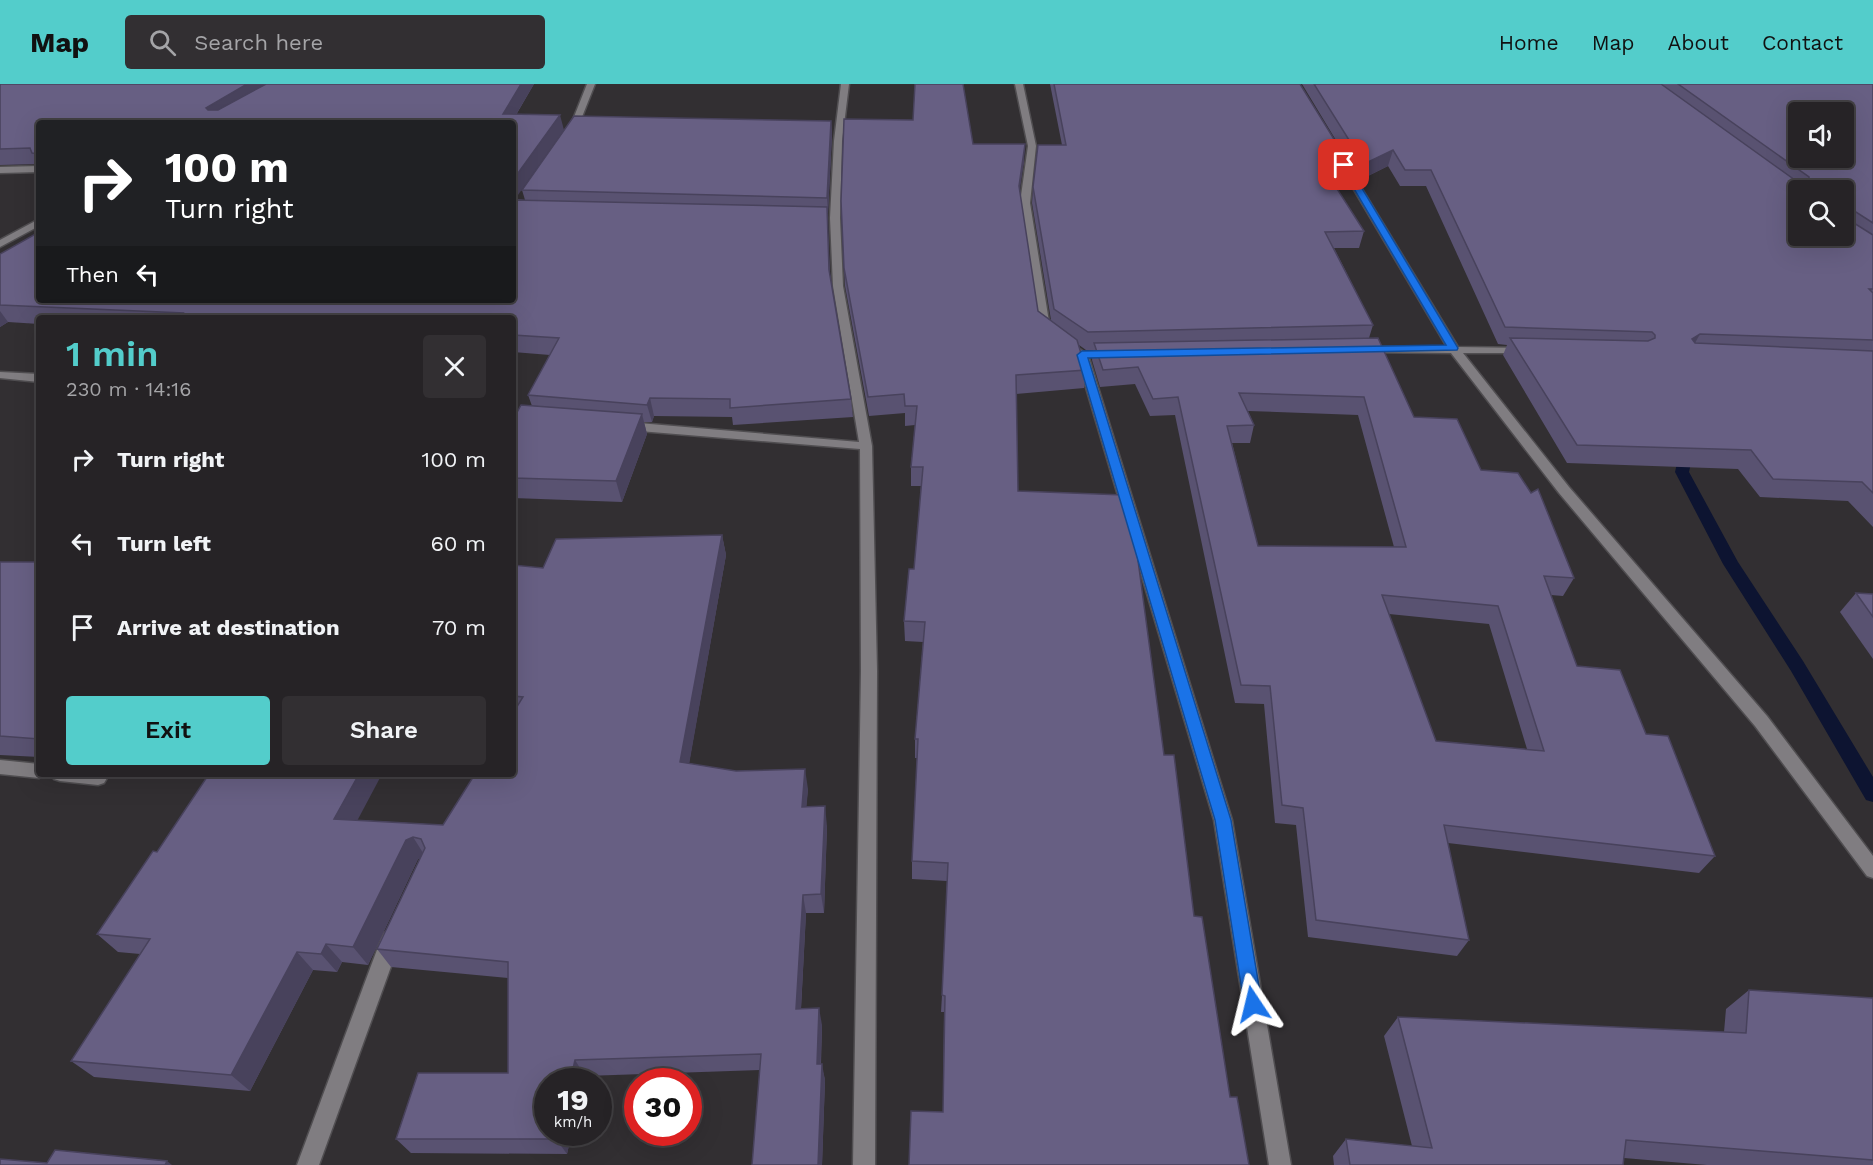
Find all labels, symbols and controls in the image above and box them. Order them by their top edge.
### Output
search box [125,15,545,69]
text: Map [30,26,89,59]
icon: search [146,26,179,59]
text: Search here [194,30,323,55]
text: Home [1499,30,1559,55]
text: Map [1592,30,1635,55]
text: About [1668,30,1729,55]
text: Contact [1762,30,1843,55]
map controls [1788,102,1854,246]
button: sound [1788,102,1854,168]
pin [1318,139,1369,190]
text: 100 m [165,143,289,192]
icon: right [66,144,144,222]
icon: arrive [1327,148,1360,181]
button: search [1788,180,1854,246]
text: Turn right [165,193,294,225]
icon: left [131,258,164,291]
text: Then [66,262,119,287]
text: 1 min [66,333,158,375]
button: close [423,335,486,398]
text: 230 m · 14:16 [66,377,191,401]
icon: right [66,443,99,476]
text: Turn right [117,447,224,472]
text: 100 m [422,447,486,472]
icon: left [66,527,99,560]
text: Turn left [117,531,211,556]
text: 60 m [430,531,486,556]
icon: arrive [66,611,99,644]
text: Arrive at destination [117,615,340,640]
text: 70 m [432,615,486,640]
button: Exit [66,696,270,765]
button: Share [282,696,486,765]
position arrow [1221,972,1285,1036]
speed limit sign: 30 [624,1068,702,1146]
text: 19 [557,1082,589,1117]
text: km/h [554,1113,592,1131]

